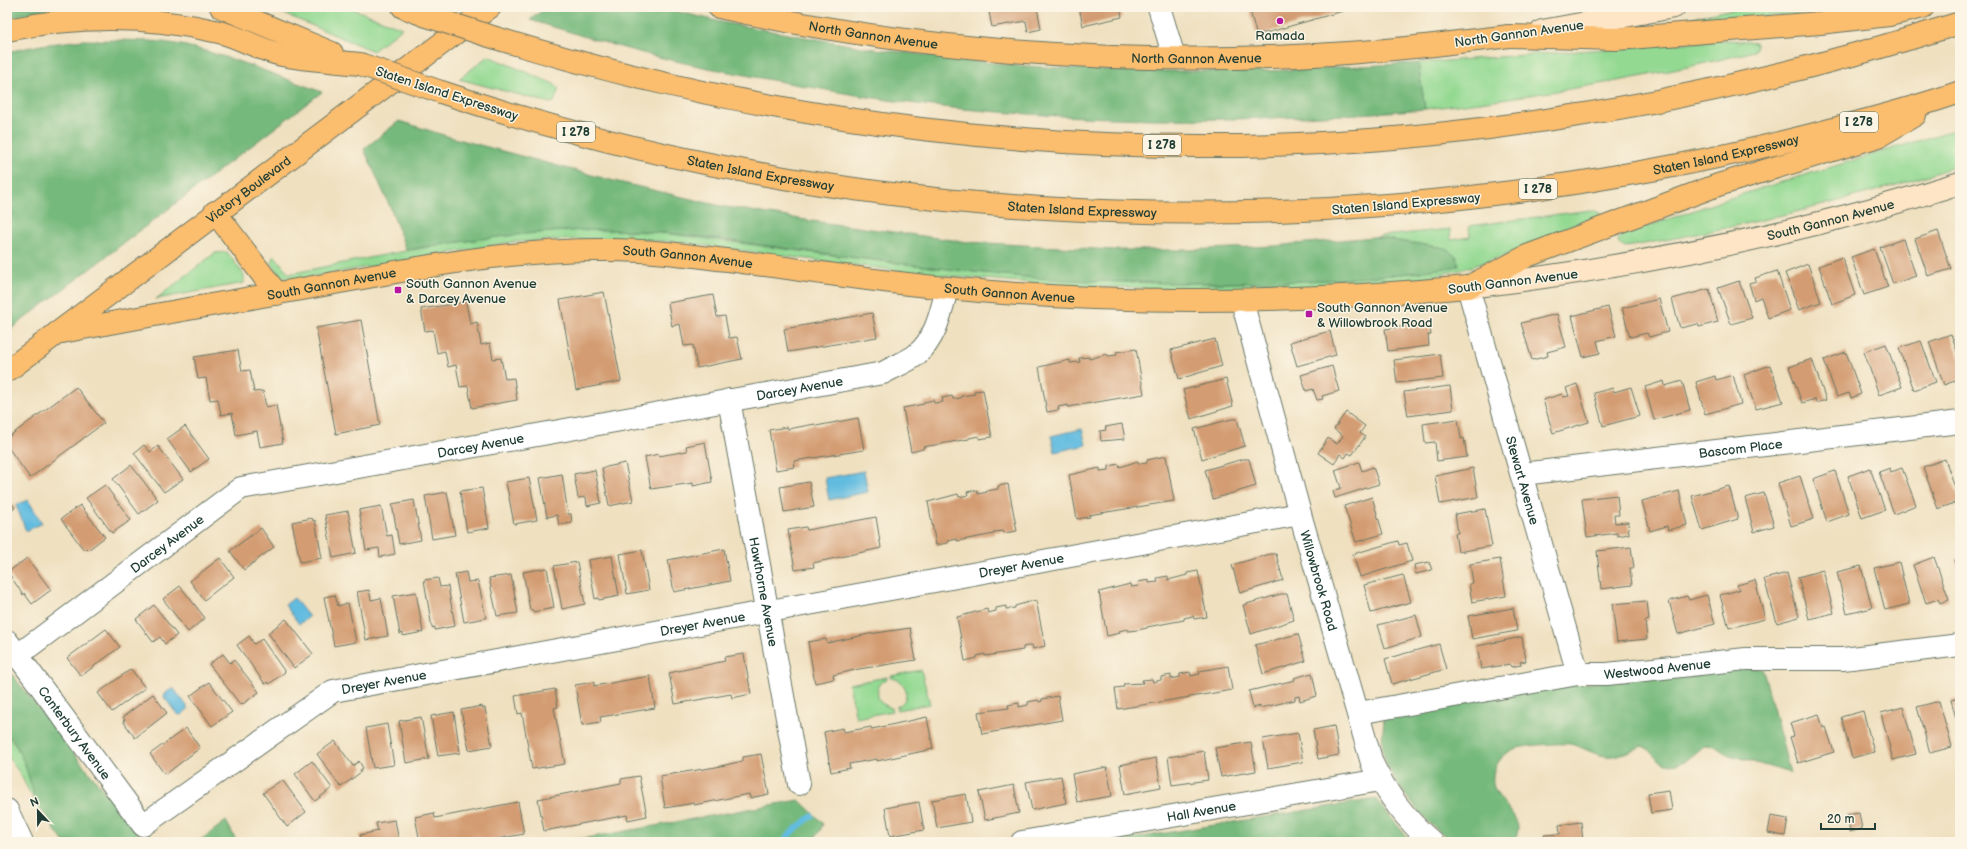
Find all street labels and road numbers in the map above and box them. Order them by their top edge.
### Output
street label: North Gannon Avenue [1454,17,1585,51]
street label: North Gannon Avenue [807,18,939,53]
street label: North Gannon Avenue [1131,50,1262,67]
street label: Staten Island Expressway [373,63,520,125]
road number: I 278 [1840,112,1878,132]
road number: I 278 [557,122,595,142]
street label: Staten Island Expressway [1652,131,1801,179]
road number: I 278 [1143,135,1181,155]
street label: Staten Island Expressway [685,152,835,195]
street label: Victory Boulevard [203,153,294,227]
road number: I 278 [1519,179,1557,199]
street label: Staten Island Expressway [1331,190,1481,218]
street label: South Gannon Avenue [1765,196,1896,244]
street label: Staten Island Expressway [1007,199,1157,221]
street label: South Gannon Avenue [622,243,754,272]
street label: South Gannon Avenue [266,265,398,304]
street label: South Gannon Avenue [1447,266,1579,298]
street label: South Gannon Avenue [943,281,1076,307]
street label: Darcey Avenue [755,373,845,405]
street label: Darcey Avenue [436,430,526,462]
street label: Stewart Avenue [1502,435,1542,527]
street label: Bascom Place [1698,436,1784,462]
street label: Darcey Avenue [128,511,208,577]
street label: Willowbrook Road [1296,529,1340,633]
street label: Hawthorne Avenue [745,536,781,648]
street label: Dreyer Avenue [978,550,1066,582]
street label: Dreyer Avenue [659,609,747,640]
street label: Westwood Avenue [1603,656,1712,683]
street label: Dreyer Avenue [340,667,428,698]
street label: Canterbury Avenue [34,683,114,783]
street label: Hall Avenue [1166,798,1238,826]

